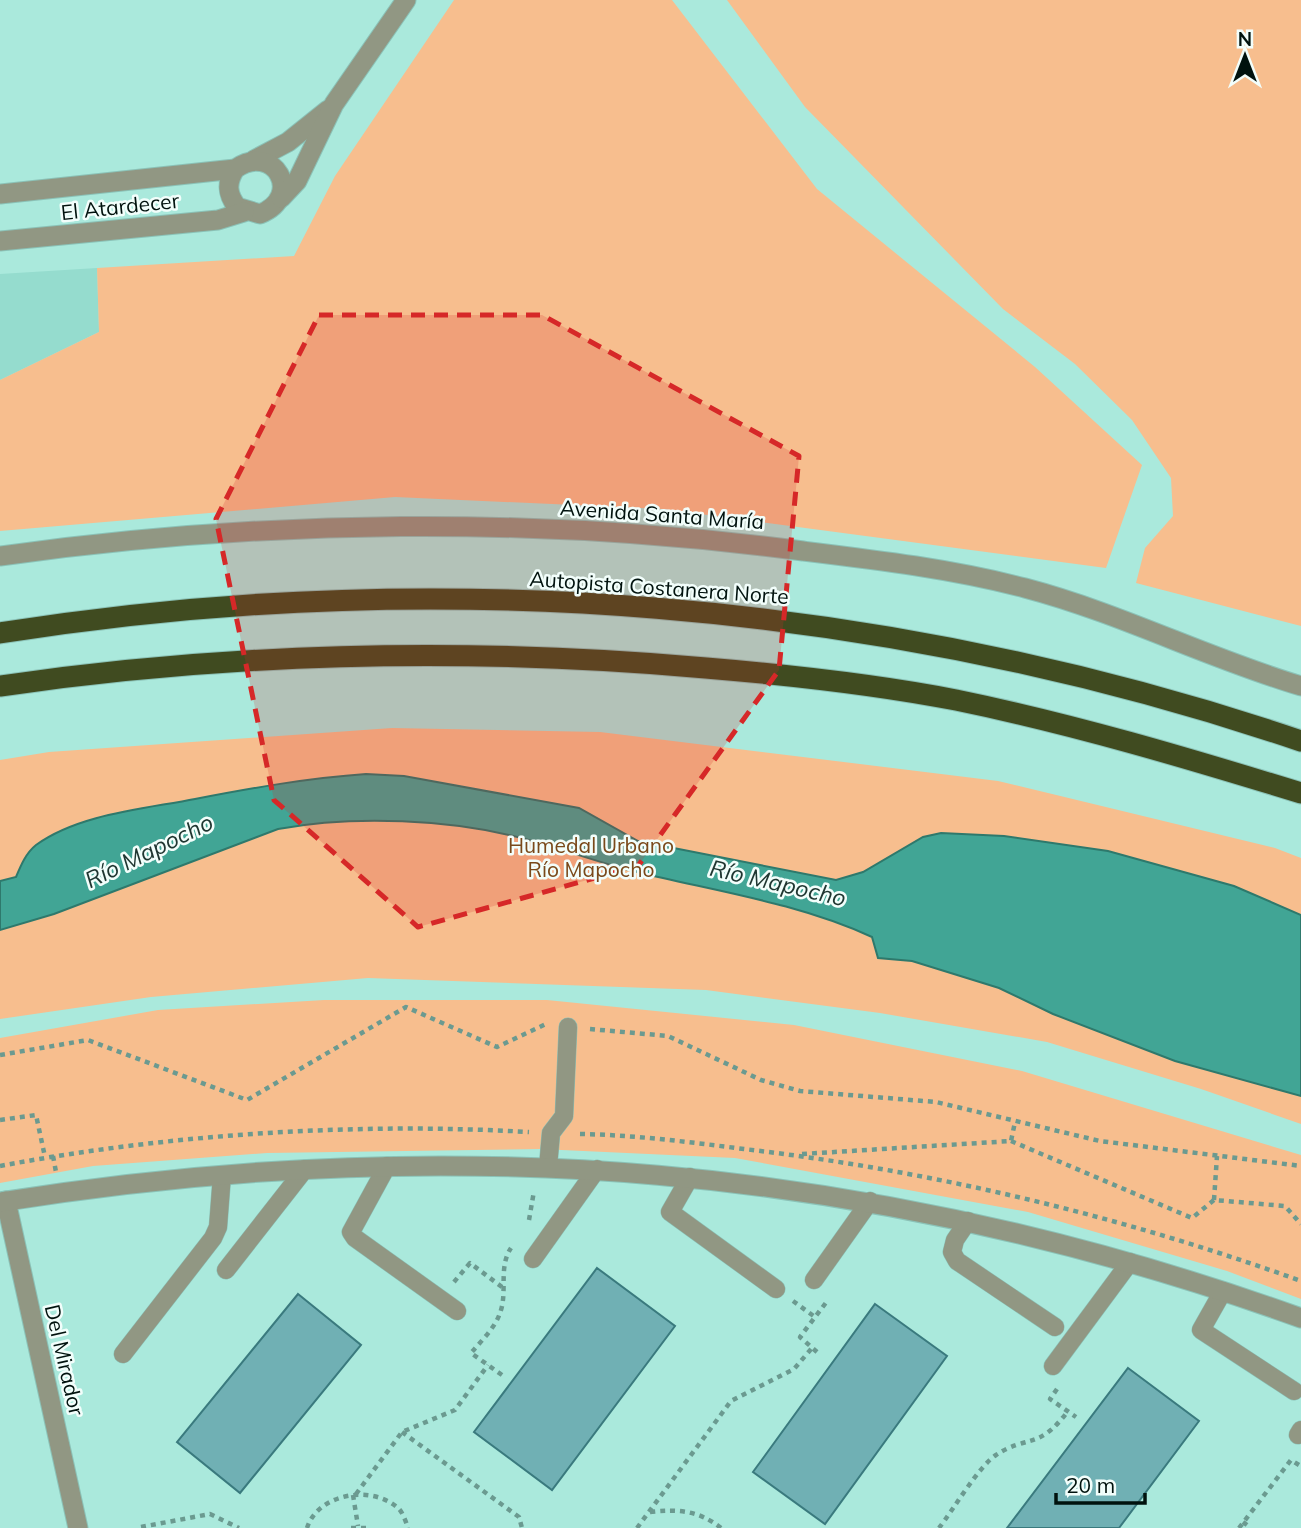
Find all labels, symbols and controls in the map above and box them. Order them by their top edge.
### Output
north arrow [1210,21,1280,91]
text: N [1238,27,1252,51]
street label: El Atardecer [60,187,181,225]
street label: Avenida Santa María [559,494,765,534]
street label: Autopista Costanera Norte [529,565,790,609]
water label: Río Mapocho [80,807,218,894]
park label: Humedal Urbano Río Mapocho [508,832,674,882]
water label: Río Mapocho [707,853,849,912]
street label: Del Mirador [40,1302,90,1418]
scale bar [1056,1462,1145,1506]
text: 20 m [1066,1472,1115,1498]

